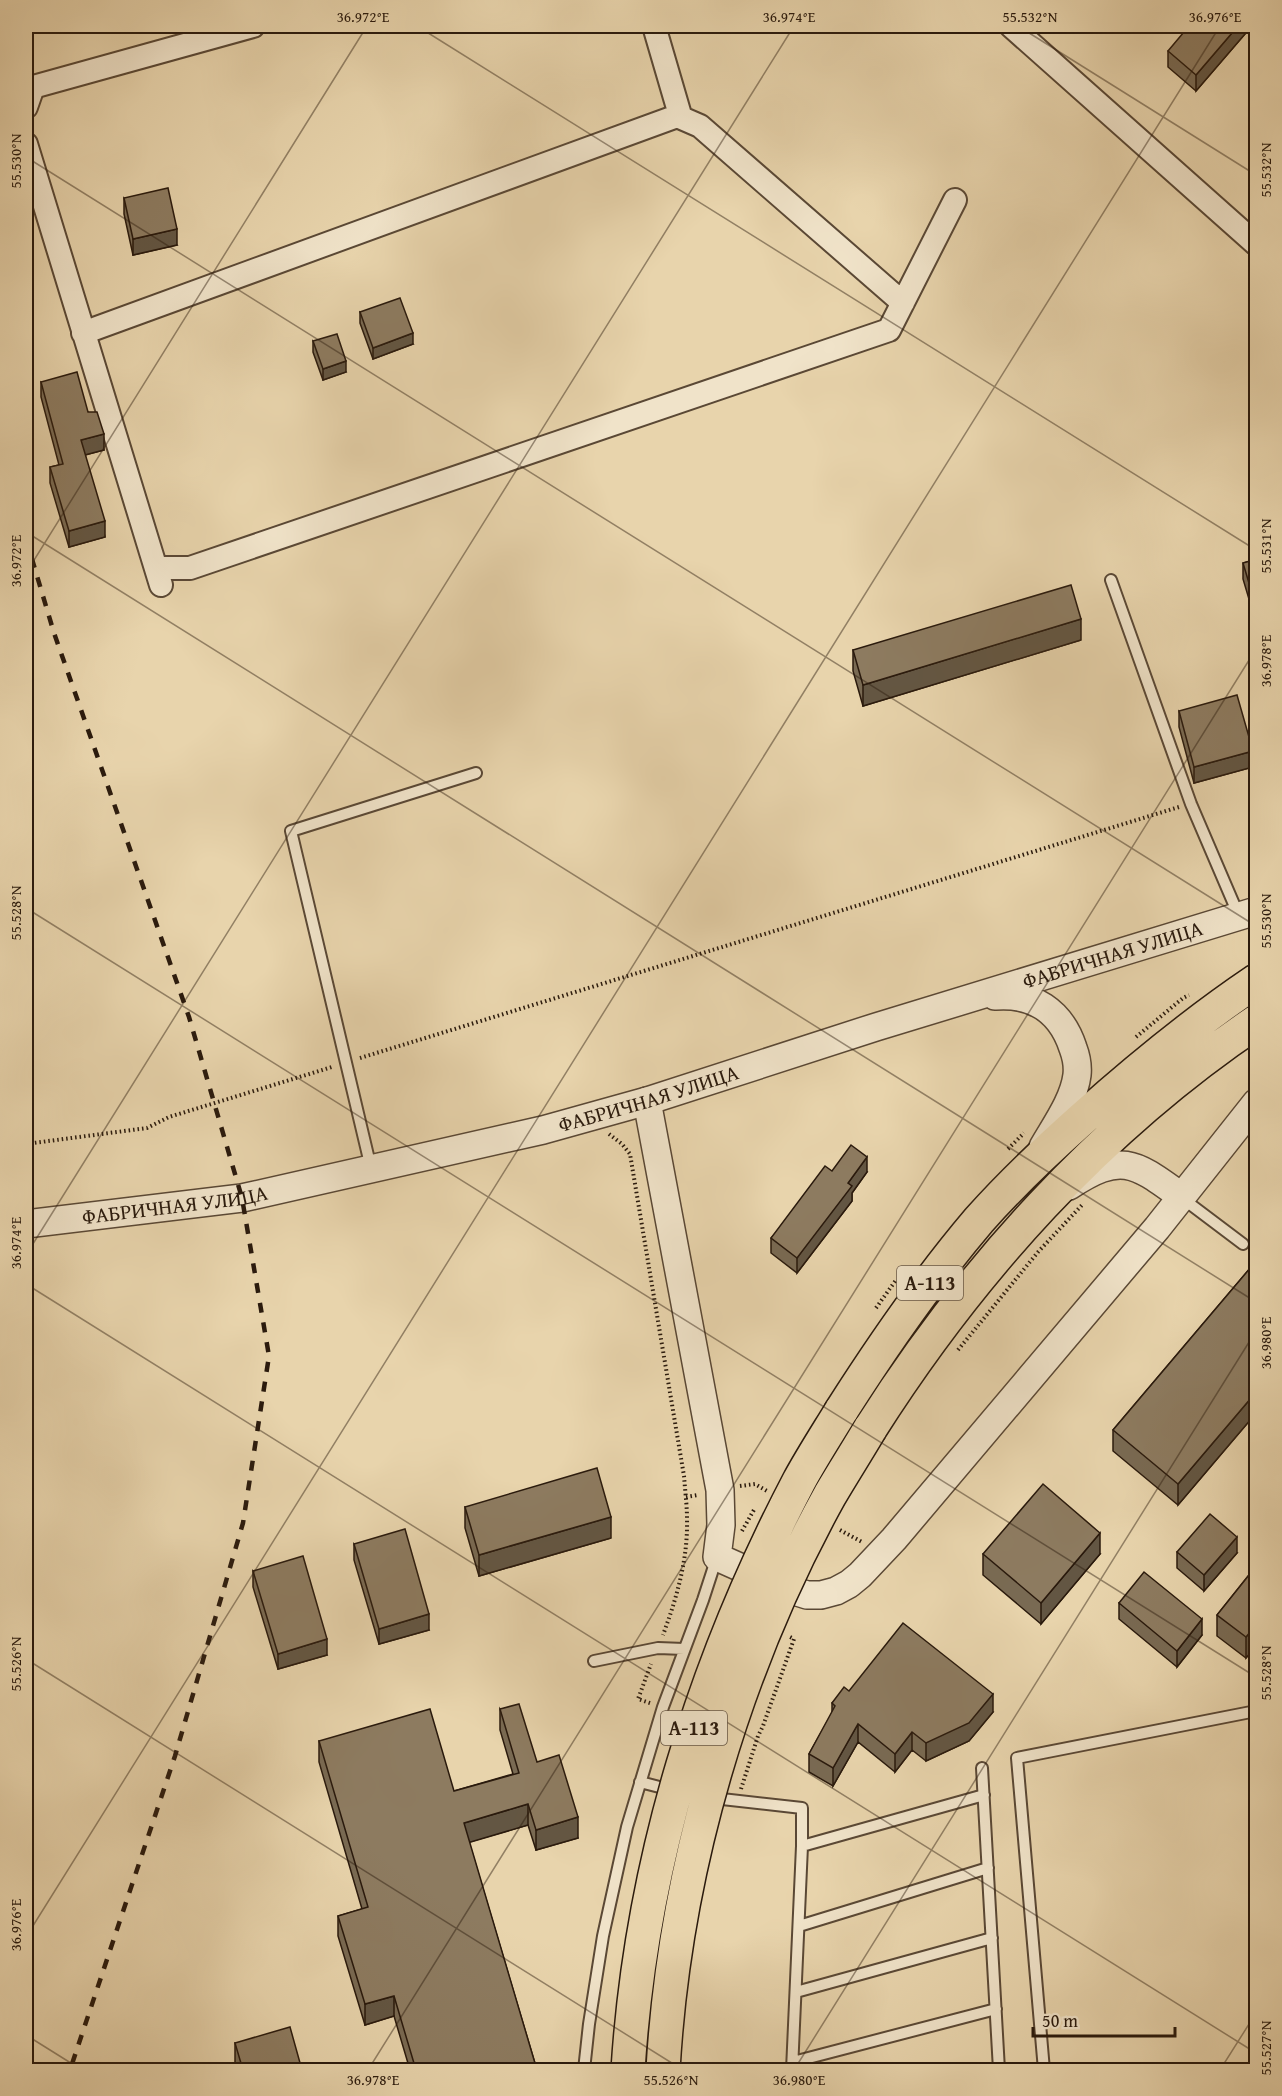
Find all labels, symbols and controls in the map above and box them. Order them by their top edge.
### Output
text: 36.972°E [337,6,390,27]
text: 36.974°E [763,6,816,27]
text: 55.532°N [1003,6,1058,27]
text: 36.976°E [1189,6,1242,27]
text: 55.530°N [5,133,26,188]
text: 55.532°N [1255,142,1276,197]
text: 55.531°N [1255,518,1276,573]
text: 36.972°E [5,534,26,587]
text: 36.978°E [1255,634,1276,687]
text: 55.528°N [5,885,26,940]
text: 55.530°N [1255,893,1276,948]
street label: ФАБРИЧНАЯ УЛИЦА [1018,912,1206,996]
street label: ФАБРИЧНАЯ УЛИЦА [555,1056,743,1140]
street label: ФАБРИЧНАЯ УЛИЦА [80,1177,271,1232]
text: 36.974°E [5,1216,26,1269]
road number: А-113 [897,1266,963,1300]
text: 36.980°E [1255,1316,1276,1369]
text: 55.526°N [5,1636,26,1691]
text: 55.528°N [1255,1645,1276,1700]
road number: А-113 [661,1711,727,1745]
text: 36.976°E [5,1898,26,1951]
scale bar [1033,2000,1176,2038]
text: 50 m [1042,2007,1078,2034]
text: 55.527°N [1255,2020,1276,2075]
text: 36.978°E [347,2069,400,2090]
text: 55.526°N [644,2069,699,2090]
text: 36.980°E [773,2069,826,2090]

